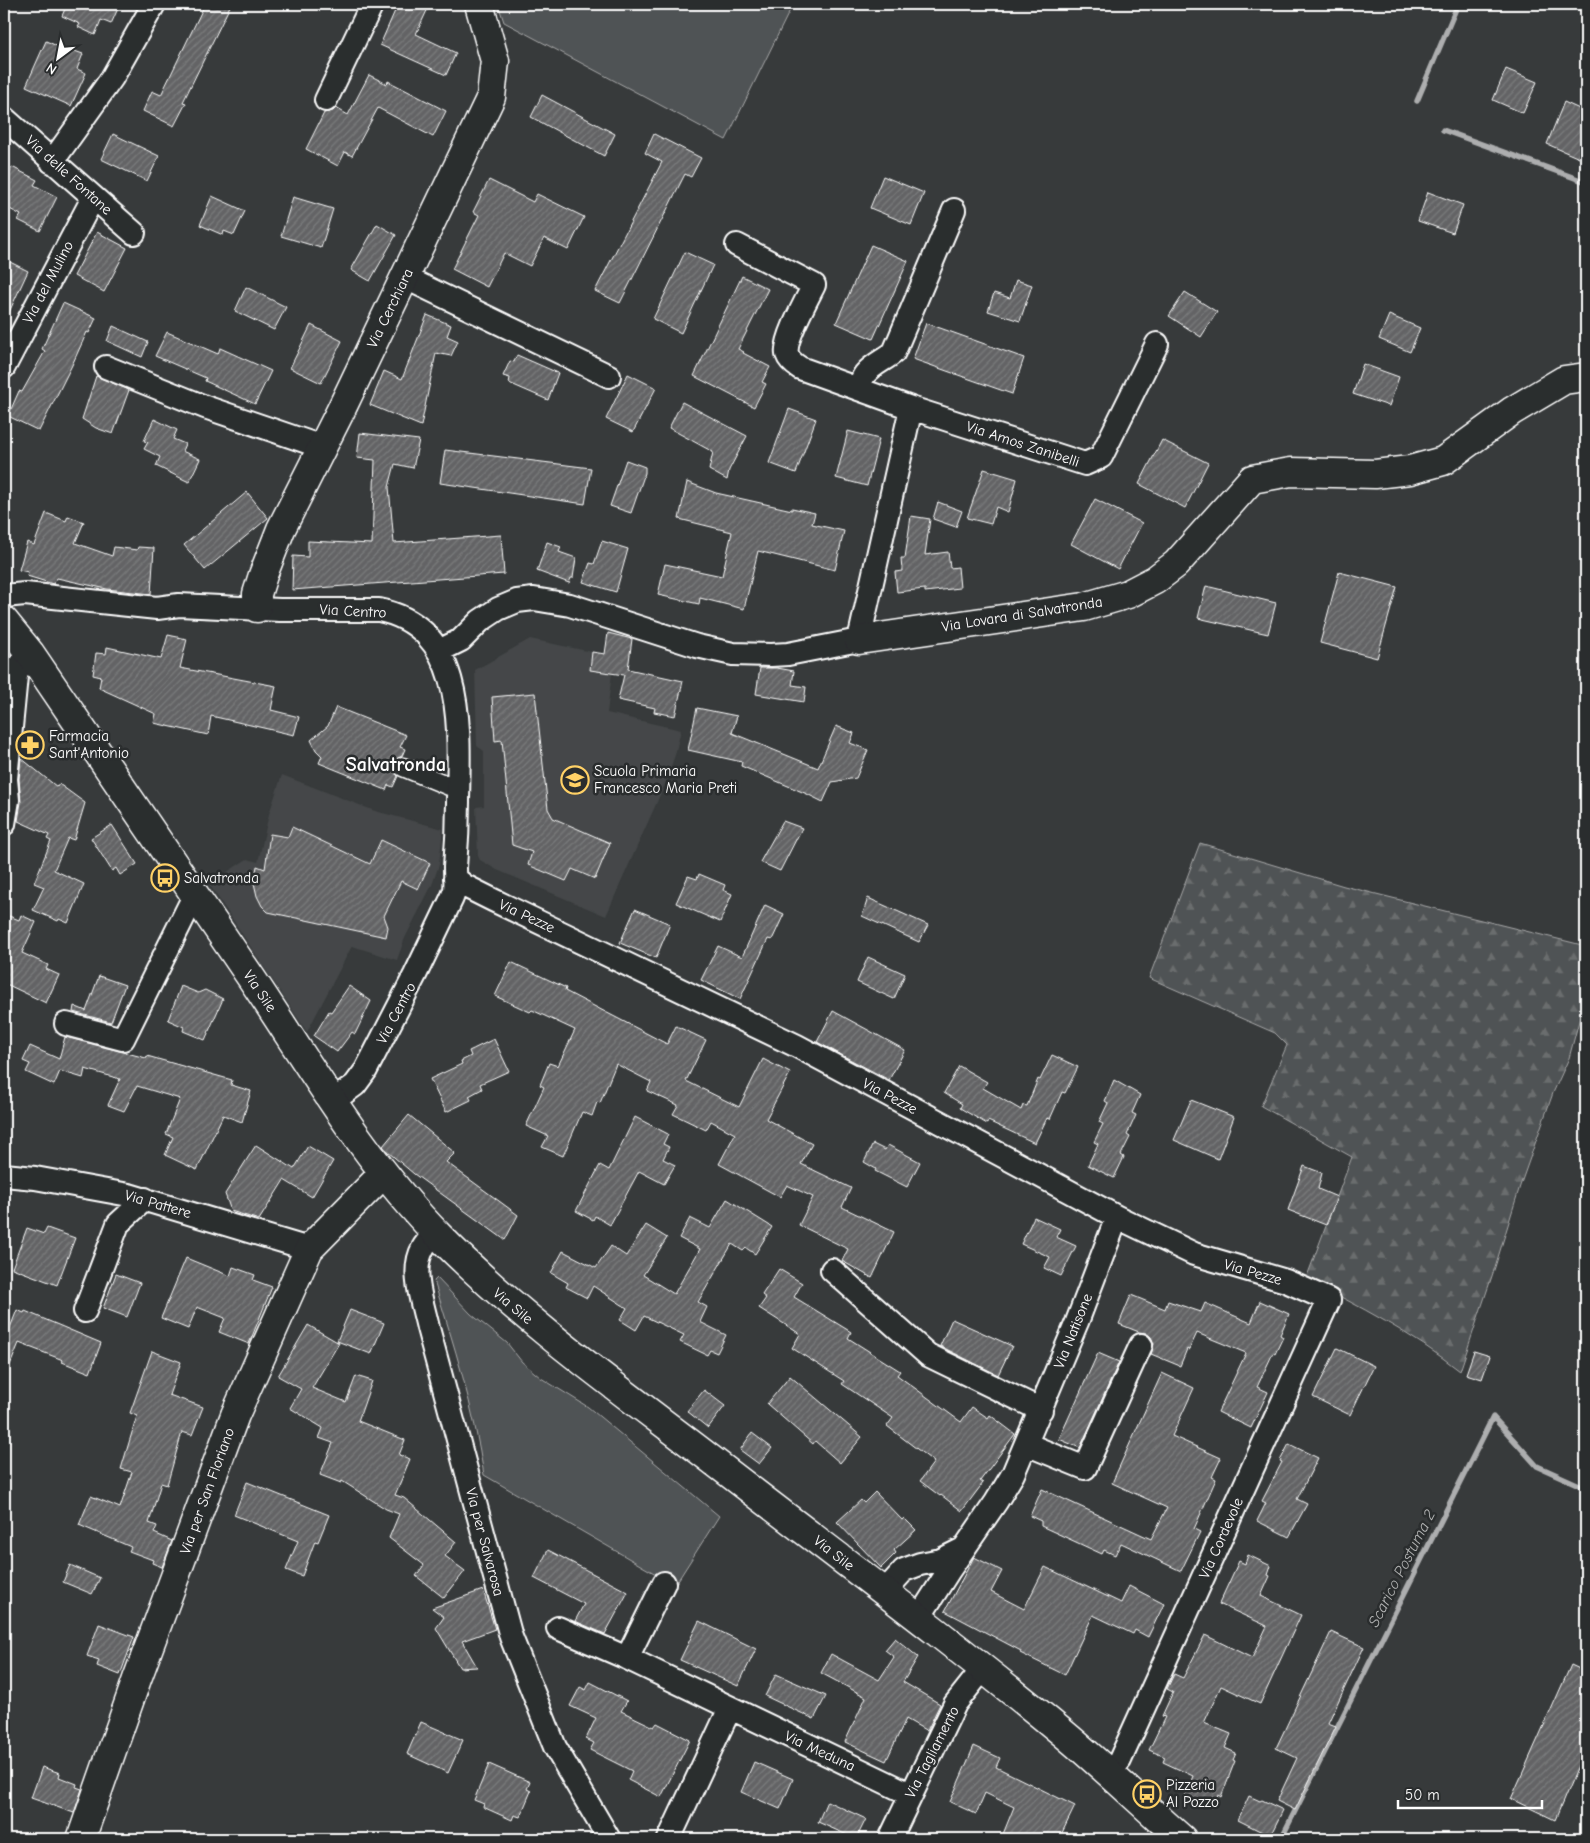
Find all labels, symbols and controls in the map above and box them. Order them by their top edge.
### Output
north arrow [32,32,82,82]
text: N [43,59,60,78]
street label: Via delle Fontane [22,131,116,219]
street label: Via del Mulino [19,238,77,326]
street label: Via Cerchiara [363,265,417,351]
street label: Via Amos Zanibelli [964,417,1082,471]
street label: Via Lovara di Salvatronda [940,592,1104,636]
street label: Via Centro [319,600,387,622]
place label: Farmacia Sant'Antonio [49,727,129,762]
pharmacy icon: Farmacia Sant'Antonio [15,730,45,760]
district label: Salvatronda [346,753,446,776]
place label: Scuola Primaria Francesco Maria Preti [594,762,737,797]
school or university icon: Scuola Primaria Francesco Maria Preti [560,765,590,795]
bus stop icon: Salvatronda [150,863,180,893]
place label: Salvatronda [184,869,259,887]
street label: Via Pezze [496,895,558,937]
street label: Via Sile [239,967,281,1016]
street label: Via Centro [372,979,420,1047]
street label: Via Pezze [859,1074,921,1118]
street label: Via Pattere [123,1186,194,1222]
street label: Via Pezze [1222,1255,1285,1289]
street label: Via Sile [489,1284,537,1328]
street label: Via Natisone [1050,1290,1096,1371]
street label: Via per San Floriano [176,1425,238,1557]
street label: Via per Salvarosa [462,1486,508,1598]
street label: Via Cordevole [1195,1494,1247,1581]
water label: Scarico Postuma 2 [1365,1506,1439,1630]
street label: Via Sile [810,1532,858,1575]
street label: Via Tagliamento [901,1703,963,1801]
street label: Via Meduna [782,1727,858,1775]
place label: Pizzeria Al Pozzo [1166,1776,1219,1811]
scale bar [1398,1778,1541,1810]
bus stop icon: Pizzeria Al Pozzo [1132,1779,1162,1809]
text: 50 m [1405,1786,1440,1804]

